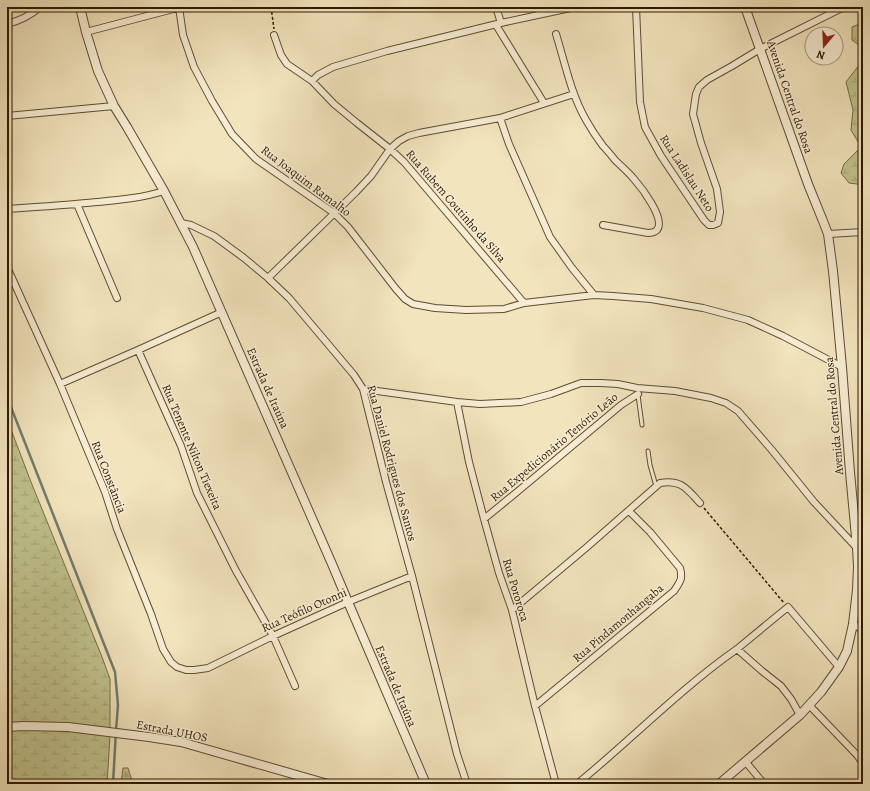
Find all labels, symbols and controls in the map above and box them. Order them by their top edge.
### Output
north arrow [804,26,844,66]
street label: Avenida Central do Rosa [763,37,817,156]
text: N [815,47,827,63]
street label: Rua Ladislau Neto [656,131,718,215]
street label: Rua Joaquim Ramalho [258,142,354,220]
street label: Rua Rubem Coutinho da Silva [402,146,510,266]
street label: Estrada de Itaúna [243,345,293,431]
street label: Avenida Central do Rosa [821,356,847,477]
street label: Rua Tenente Nilton Tiexeita [158,382,226,513]
street label: Rua Daniel Rodrigues dos Santos [363,383,421,543]
street label: Rua Expedicionário Tenório Leão [487,389,621,505]
street label: Rua Constância [88,439,130,516]
street label: Rua Pororoca [499,557,533,624]
street label: Rua Pindamonhangaba [569,580,667,666]
street label: Rua Teófilo Otonni [259,584,349,636]
street label: Estrada de Itaúna [372,643,421,730]
street label: Estrada UHOS [135,716,209,746]

